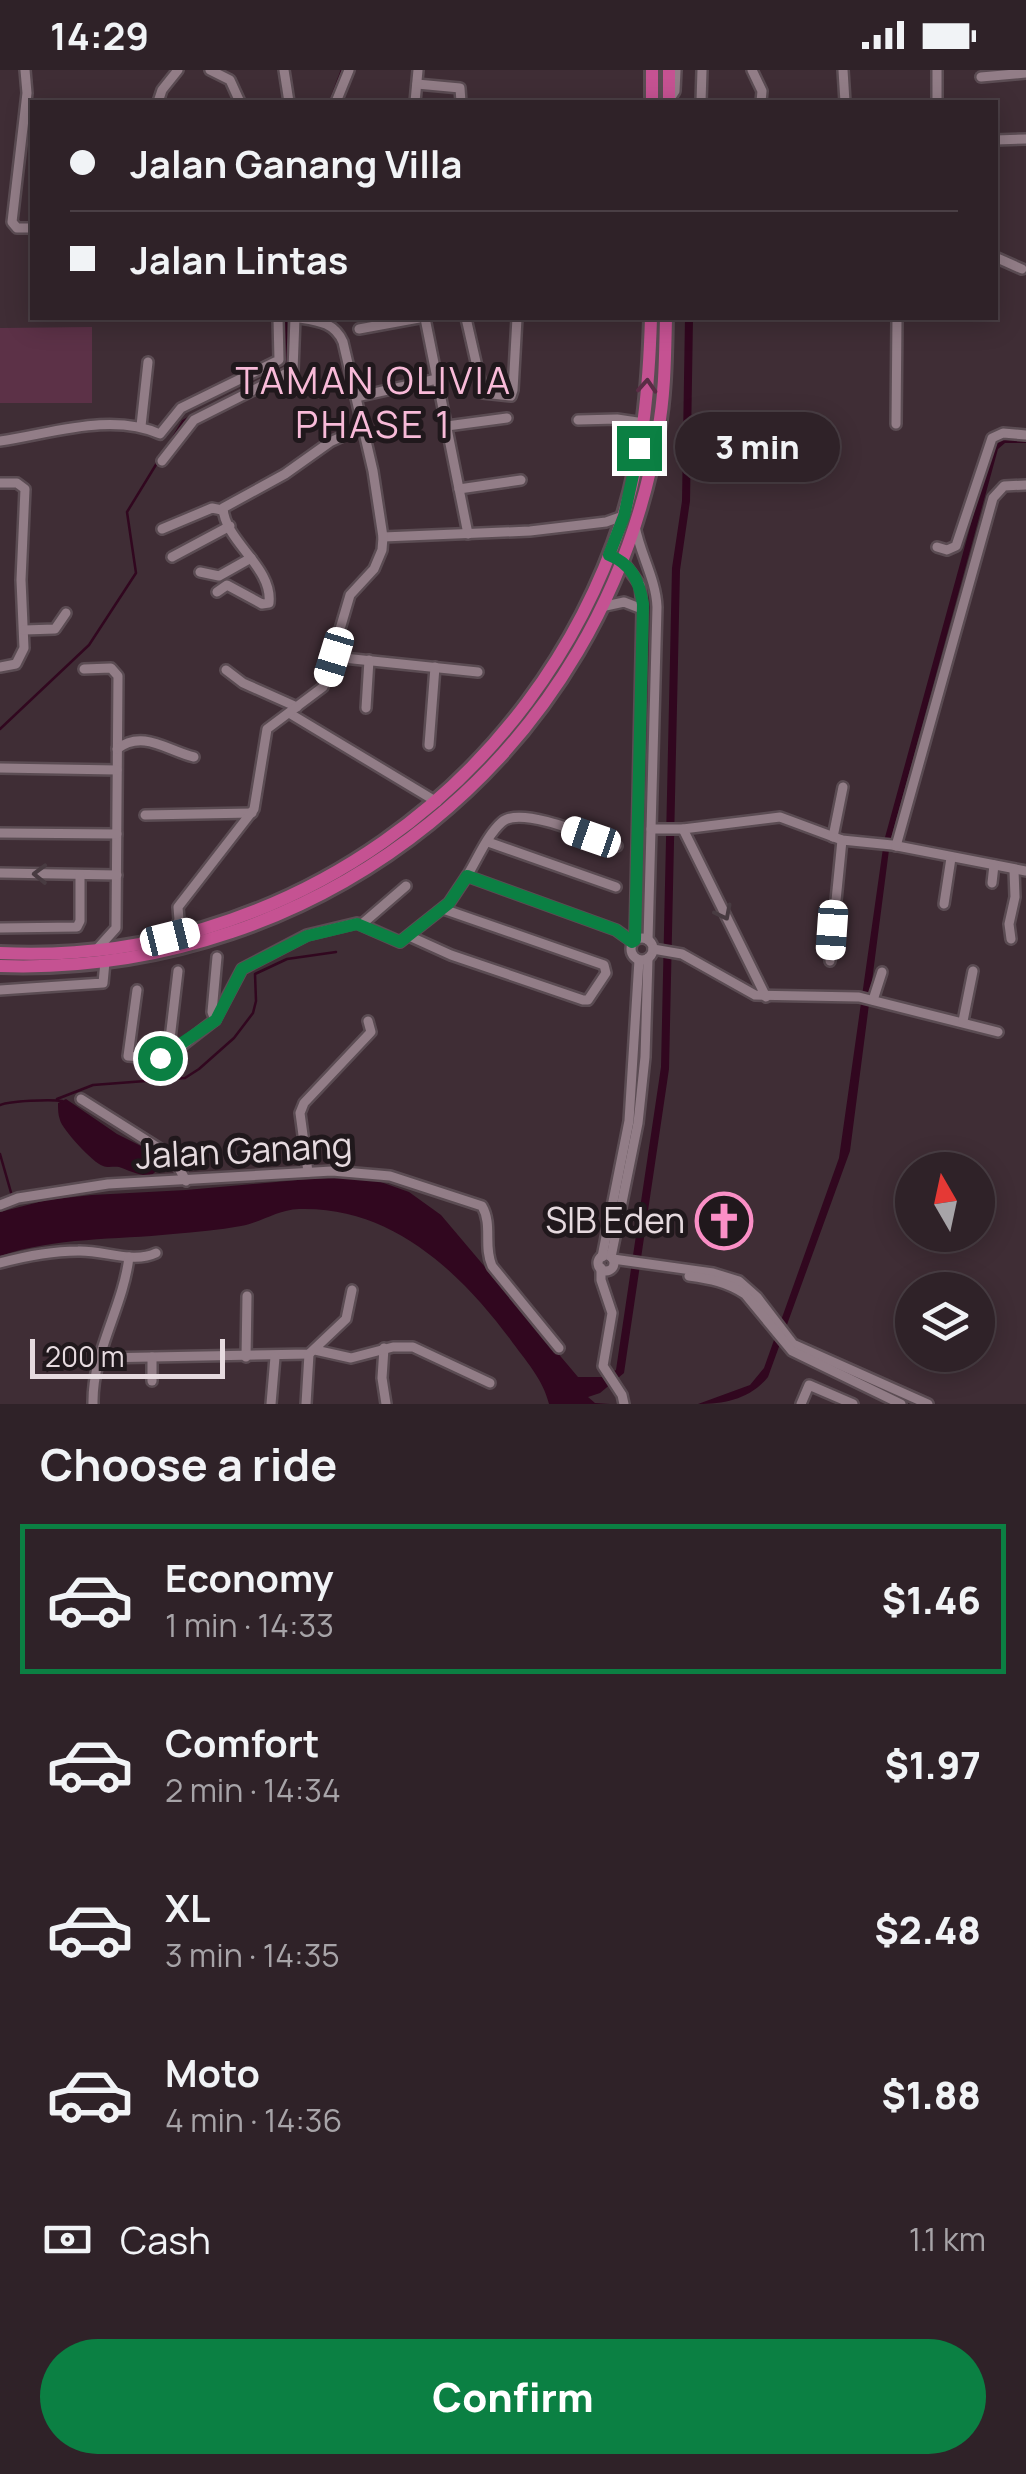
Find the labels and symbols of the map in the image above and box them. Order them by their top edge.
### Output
district label: TAMAN OLIVIA PHASE 1 [235,353,513,449]
one-way arrow [636,377,657,393]
callout: 3 min [674,413,839,483]
route end [617,426,662,471]
car [311,624,357,690]
car [558,813,624,861]
one-way arrow [31,863,46,885]
car [815,899,849,961]
one-way arrow [712,903,731,921]
car [137,915,203,959]
route start [138,1036,183,1081]
street label: Jalan Ganang [134,1120,354,1180]
north arrow [895,1152,995,1252]
church icon: SIB Eden [694,1191,754,1251]
place label: SIB Eden [545,1196,685,1244]
scale bar [30,1334,225,1378]

